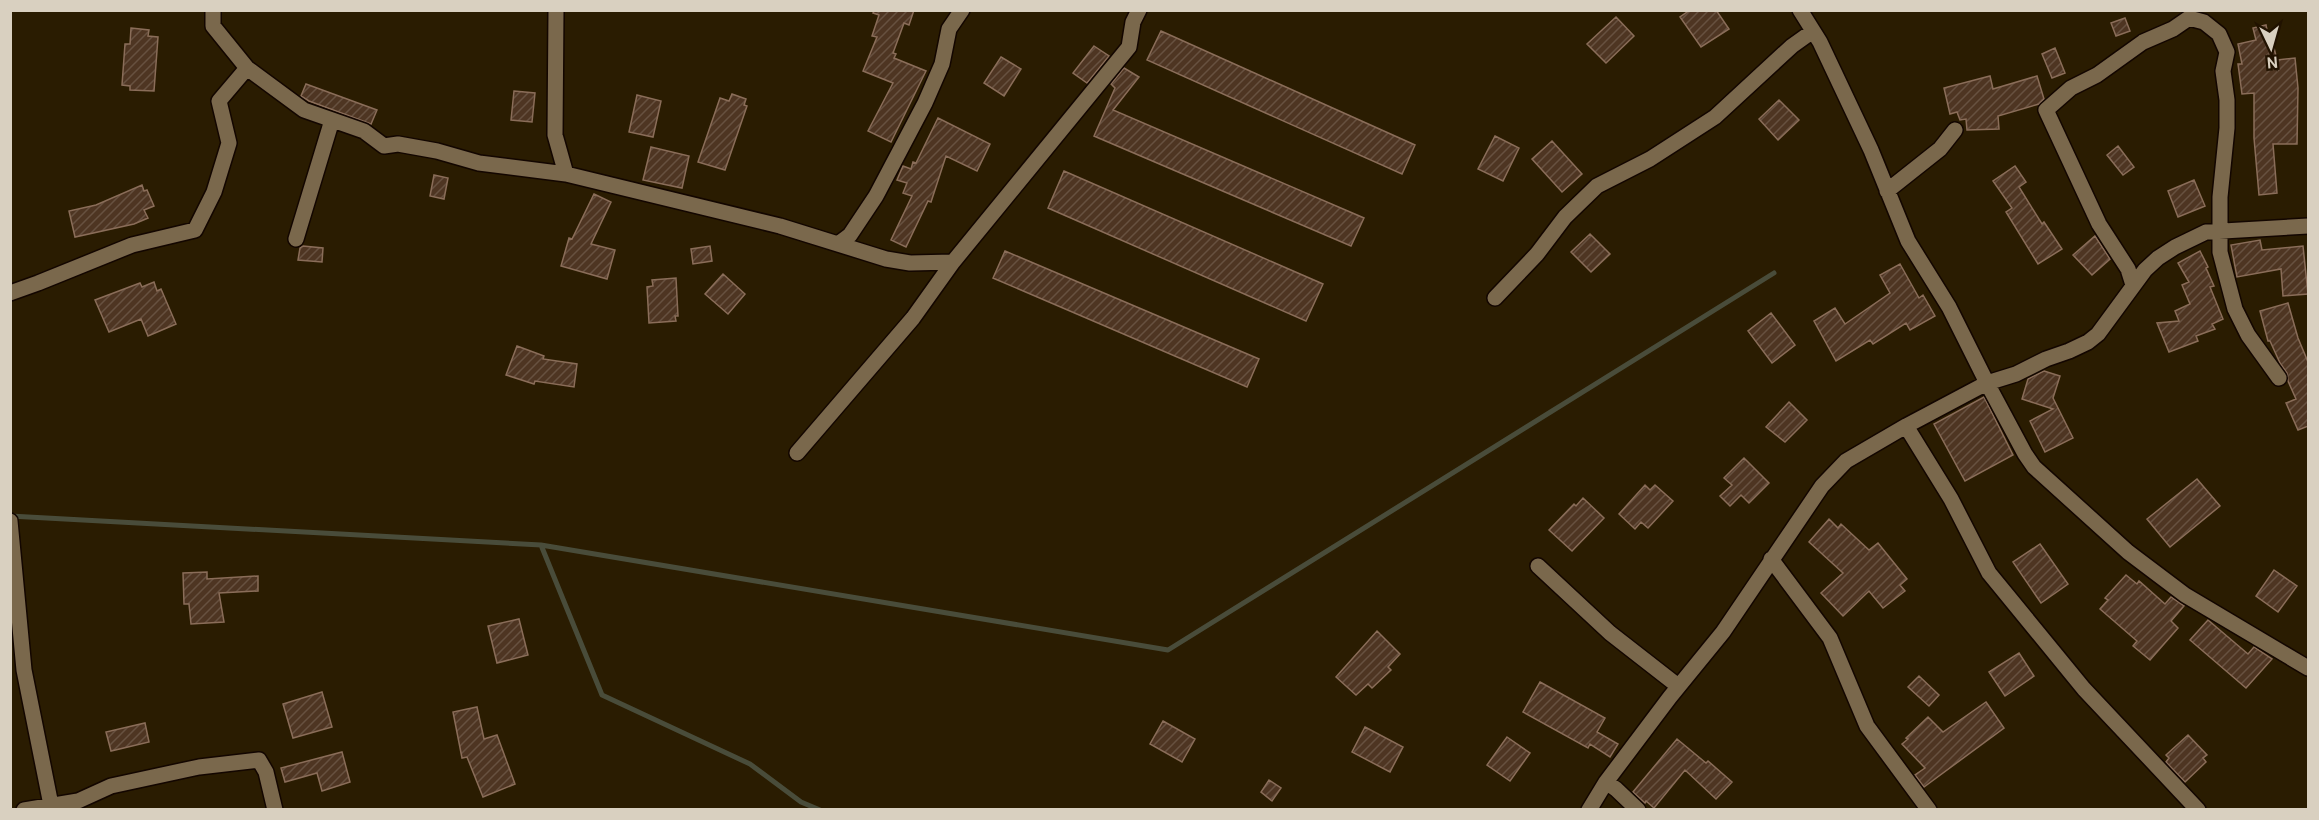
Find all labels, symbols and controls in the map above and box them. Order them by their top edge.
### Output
north arrow [2241,18,2301,78]
text: N [2266,52,2279,72]

